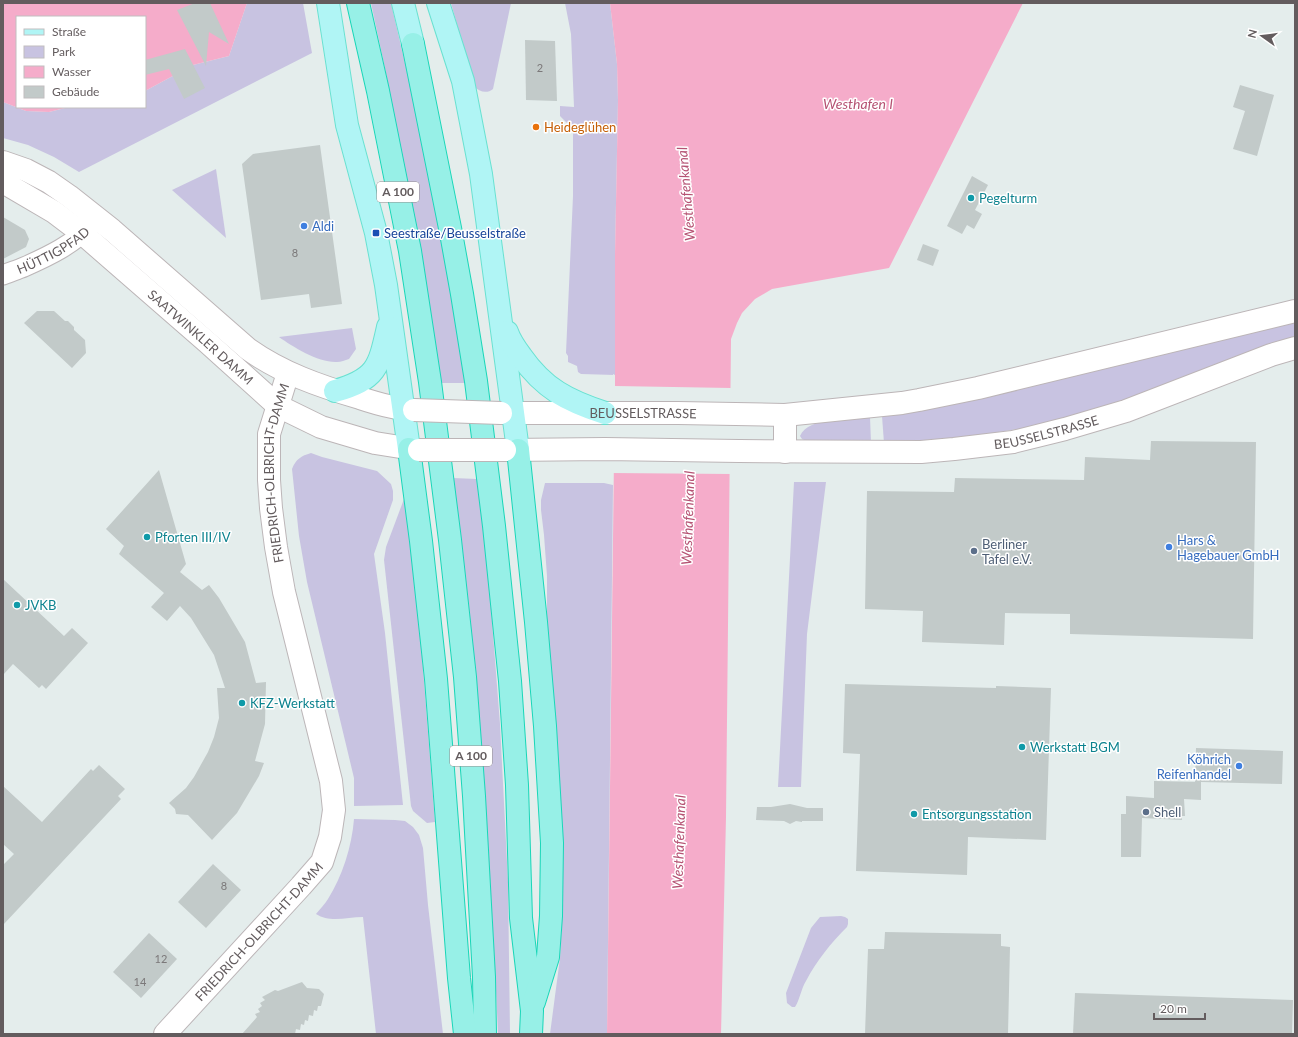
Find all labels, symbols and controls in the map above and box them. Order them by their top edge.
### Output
legend [16,16,146,108]
north arrow [1242,16,1282,56]
text: Straße [52,24,86,39]
text: N [1244,28,1259,39]
text: Park [52,44,76,59]
house number: 2 [537,61,543,74]
text: Wasser [52,64,91,79]
text: Gebäude [52,84,99,99]
water label: Westhafen I [823,95,893,112]
place label: Heideglühen [544,119,616,135]
marker: Heideglühen [531,122,541,132]
water label: Westhafenkanal [673,146,698,242]
road number: A 100 [377,182,419,202]
place label: Pegelturm [979,190,1037,206]
marker: Pegelturm [966,193,976,203]
place label: Aldi [312,218,334,234]
marker: Aldi [299,221,309,231]
street label: HÜTTIGPFAD [14,223,93,277]
place label: Seestraße/Beusselstraße [384,225,526,241]
marker: Seestraße/Beusselstraße [371,228,381,238]
house number: 8 [292,246,298,259]
street label: SAATWINKLER DAMM [145,286,257,388]
street label: FRIEDRICH-OLBRICHT-DAMM [261,381,292,564]
street label: BEUSSELSTRASSE [589,405,697,421]
street label: BEUSSELSTRASSE [993,412,1100,452]
water label: Westhafenkanal [677,471,698,565]
place label: Pforten III/IV [155,529,231,545]
marker: Pforten III/IV [142,532,152,542]
place label: Hars & Hagebauer GmbH [1177,532,1279,563]
place label: Berliner Tafel e.V. [982,536,1032,567]
marker: Hars & Hagebauer GmbH [1164,542,1174,552]
marker: Berliner Tafel e.V. [969,546,979,556]
place label: JVKB [25,597,56,613]
marker: JVKB [12,600,22,610]
place label: KFZ-Werkstatt [250,695,335,711]
marker: KFZ-Werkstatt [237,698,247,708]
place label: Werkstatt BGM [1030,739,1120,755]
marker: Werkstatt BGM [1017,742,1027,752]
road number: A 100 [450,746,492,766]
place label: Köhrich Reifenhandel [1157,751,1231,782]
marker: Köhrich Reifenhandel [1234,761,1244,771]
water label: Westhafenkanal [668,795,689,889]
place label: Shell [1154,804,1181,820]
place label: Entsorgungsstation [922,806,1032,822]
marker: Shell [1141,807,1151,817]
marker: Entsorgungsstation [909,809,919,819]
street label: FRIEDRICH-OLBRICHT-DAMM [192,859,326,1004]
house number: 8 [221,879,227,892]
house number: 12 [155,952,167,965]
house number: 14 [134,975,147,988]
scale bar [1154,995,1205,1021]
text: 20 m [1160,1001,1187,1016]

